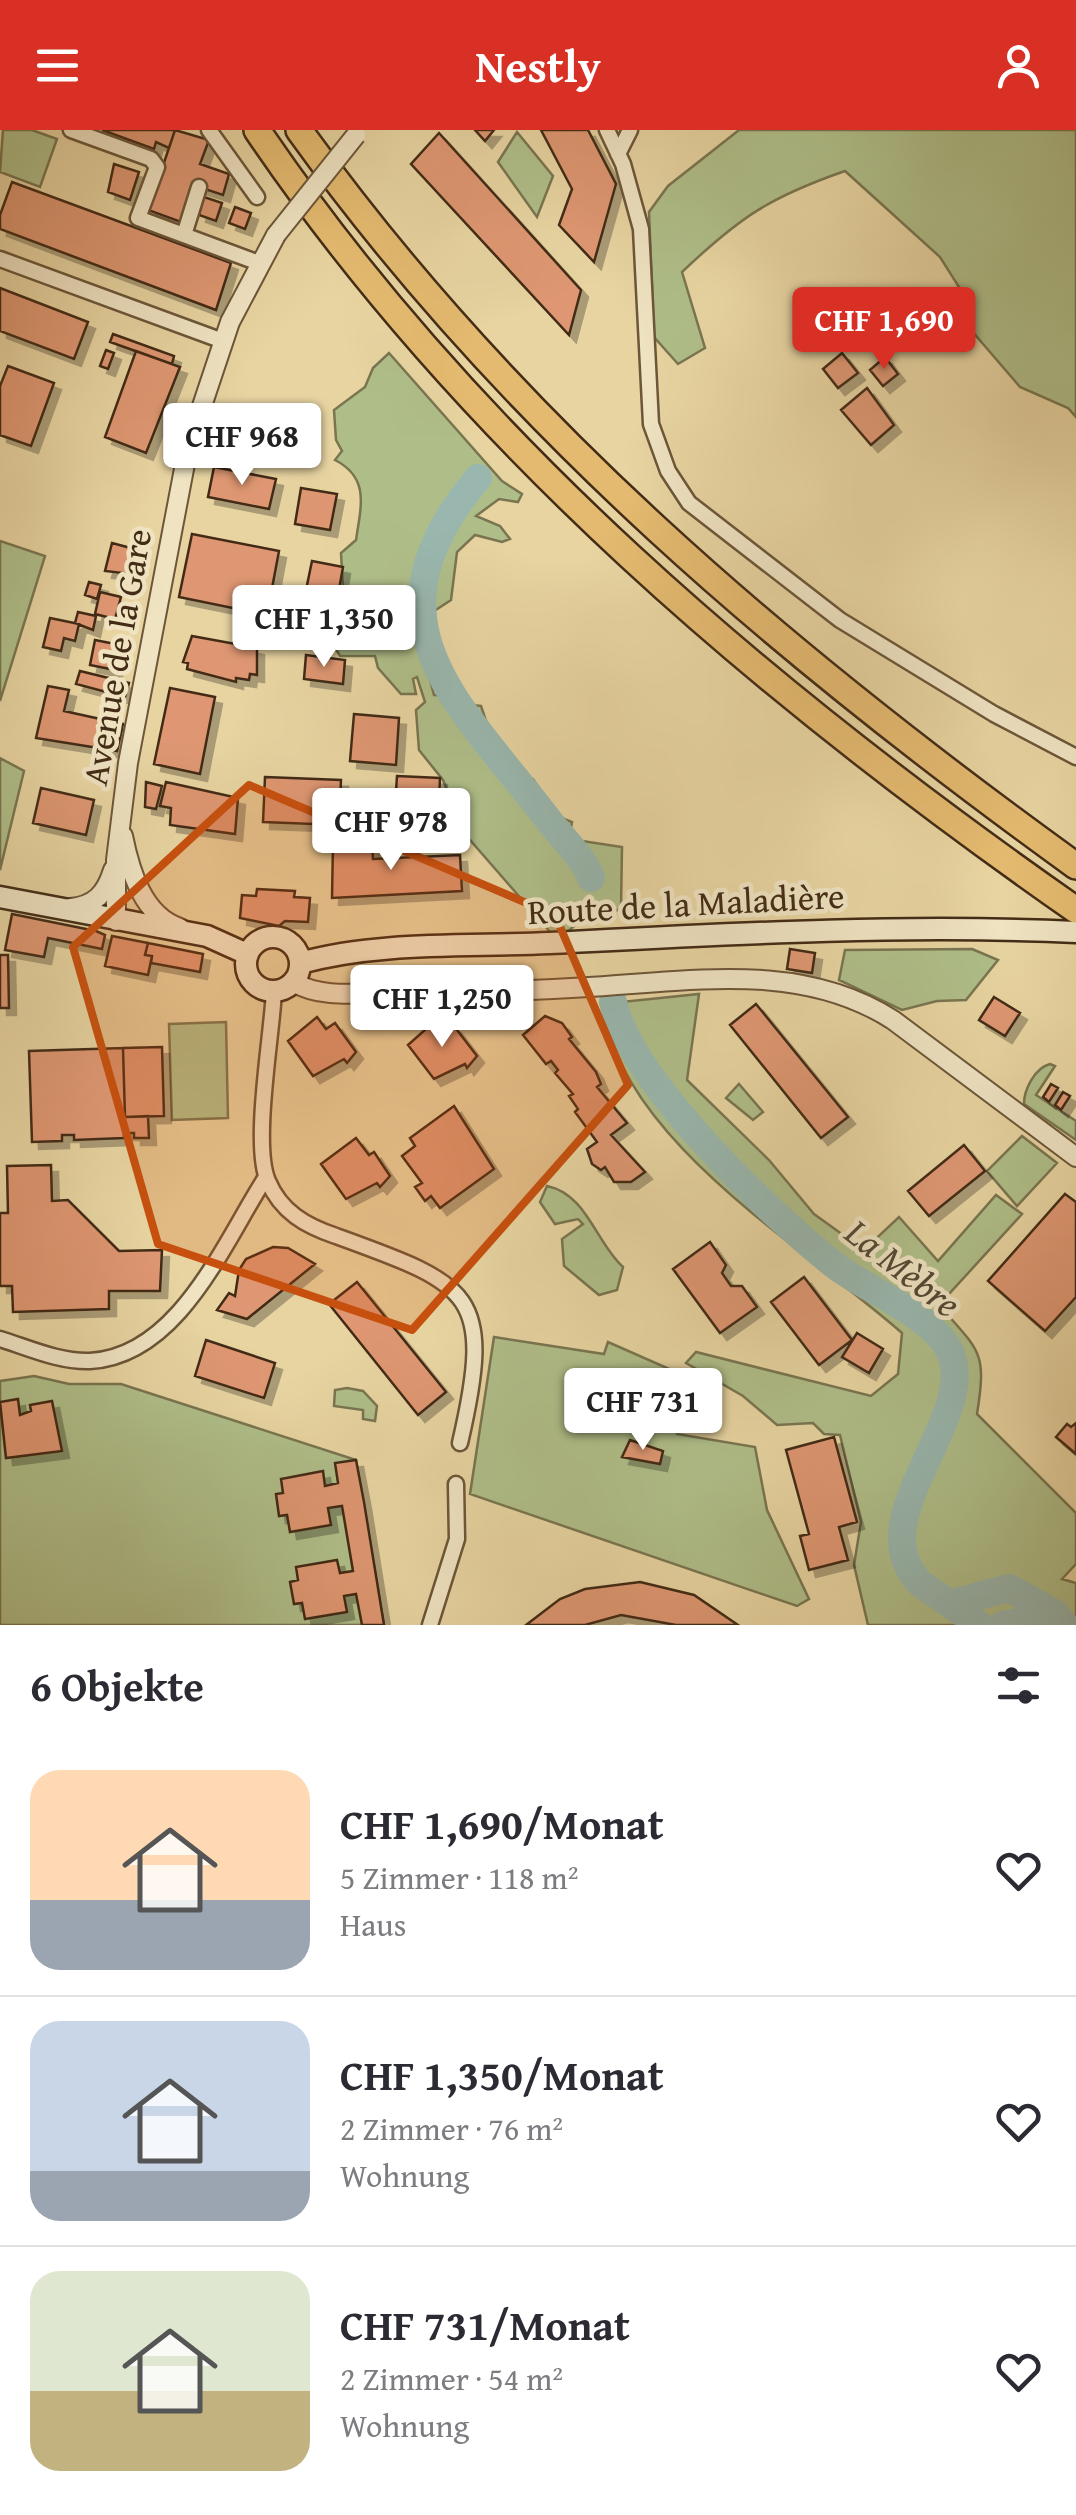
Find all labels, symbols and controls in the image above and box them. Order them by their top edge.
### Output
text: Nestly [475,33,601,98]
icon: menu [30,38,85,93]
icon: person [991,38,1046,93]
pin: CHF 1,690 [770,287,998,372]
text: CHF 1,690 [814,296,954,343]
pin: CHF 968 [150,403,334,488]
text: CHF 968 [185,412,299,459]
street label: Avenue de la Gare [69,525,164,789]
pin: CHF 1,350 [210,585,438,670]
text: CHF 1,350 [254,594,394,641]
pin: CHF 978 [299,788,483,873]
text: CHF 978 [334,797,448,844]
street label: Route de la Maladière [526,870,846,937]
pin: CHF 1,250 [328,965,556,1050]
text: CHF 1,250 [372,974,512,1021]
water label: La Mèbre [833,1204,973,1330]
pin: CHF 731 [551,1368,735,1453]
text: CHF 731 [586,1377,700,1424]
text: 6 Objekte [30,1655,204,1716]
icon: filters [991,1658,1046,1713]
text: CHF 1,690/Monat [340,1793,664,1854]
icon: home [110,1810,230,1930]
icon: heart [991,1843,1046,1898]
text: 5 Zimmer · 118 m² [340,1854,578,1901]
text: Haus [340,1901,406,1948]
text: CHF 1,350/Monat [340,2044,664,2105]
icon: home [110,2061,230,2181]
icon: heart [991,2094,1046,2149]
text: 2 Zimmer · 76 m² [340,2105,563,2152]
text: Wohnung [340,2152,469,2199]
text: CHF 731/Monat [340,2294,630,2355]
icon: home [110,2311,230,2431]
icon: heart [991,2344,1046,2399]
text: 2 Zimmer · 54 m² [340,2355,563,2402]
text: Wohnung [340,2402,469,2449]

